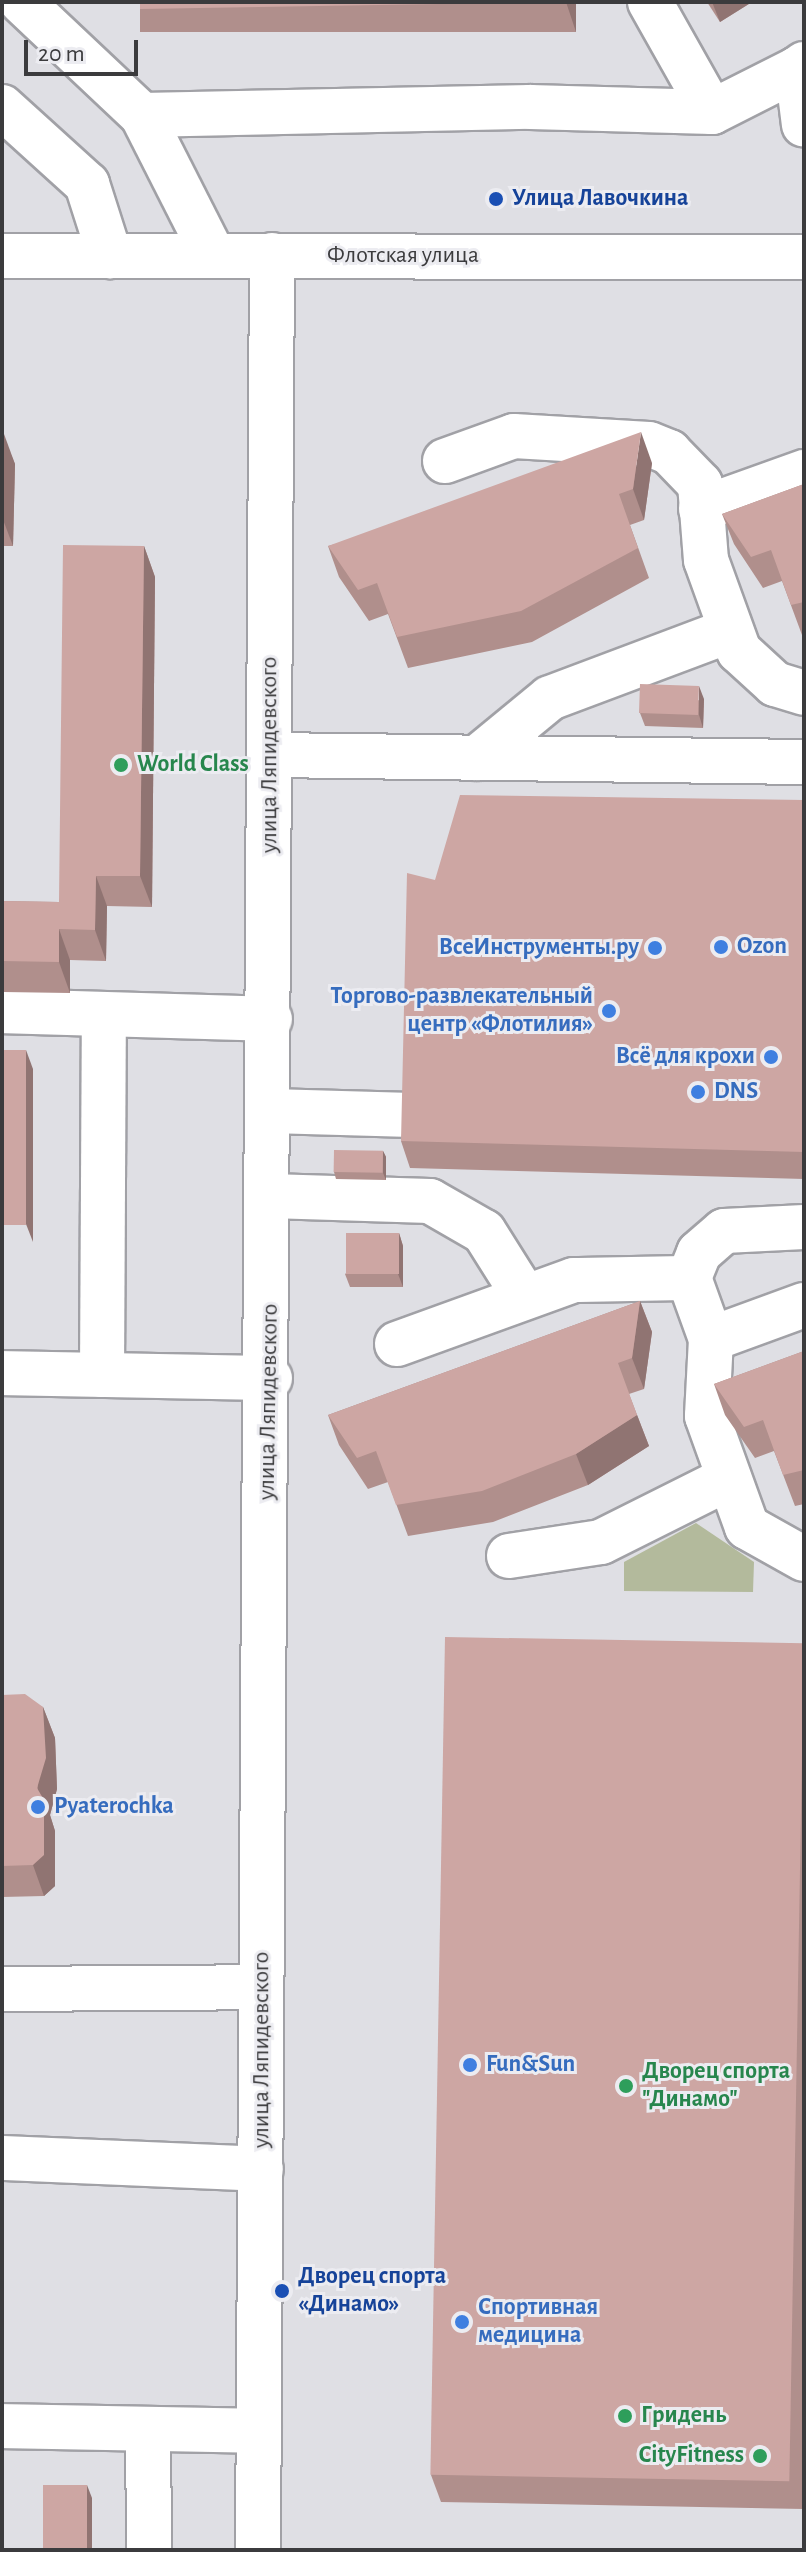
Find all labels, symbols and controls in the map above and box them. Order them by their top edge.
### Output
scale bar [28,24,142,74]
text: 20 m [38,42,85,66]
place label: Улица Лавочкина [512,185,688,213]
marker: Улица Лавочкина [487,190,505,208]
street label: Флотская улица [327,242,479,270]
street label: улица Ляпидевского [256,657,284,853]
place label: World Class [137,751,249,779]
marker: World Class [112,756,130,774]
place label: Ozon [737,933,787,961]
place label: ВсеИнструменты.ру [439,934,639,962]
marker: Ozon [712,938,730,956]
marker: ВсеИнструменты.ру [646,939,664,957]
place label: Торгово-развлекательный центр «Флотилия» [331,983,593,1039]
marker: Торгово-развлекательный центр «Флотилия» [600,1002,618,1020]
place label: Всё для крохи [616,1043,755,1071]
marker: Всё для крохи [762,1048,780,1066]
place label: DNS [714,1078,758,1106]
marker: DNS [689,1083,707,1101]
street label: улица Ляпидевского [253,1304,285,1500]
place label: Pyaterochka [54,1793,174,1821]
marker: Pyaterochka [29,1798,47,1816]
street label: улица Ляпидевского [248,1952,276,2148]
place label: Fun&Sun [486,2051,575,2079]
marker: Fun&Sun [461,2056,479,2074]
place label: Дворец спорта "Динамо" [642,2058,790,2114]
marker: Дворец спорта "Динамо" [617,2077,635,2095]
place label: Дворец спорта «Динамо» [298,2263,446,2319]
marker: Дворец спорта «Динамо» [273,2282,291,2300]
place label: Спортивная медицина [478,2294,598,2350]
marker: Спортивная медицина [453,2313,471,2331]
place label: Гридень [641,2402,726,2430]
marker: Гридень [616,2407,634,2425]
place label: CityFitness [639,2442,744,2470]
marker: CityFitness [751,2447,769,2465]

